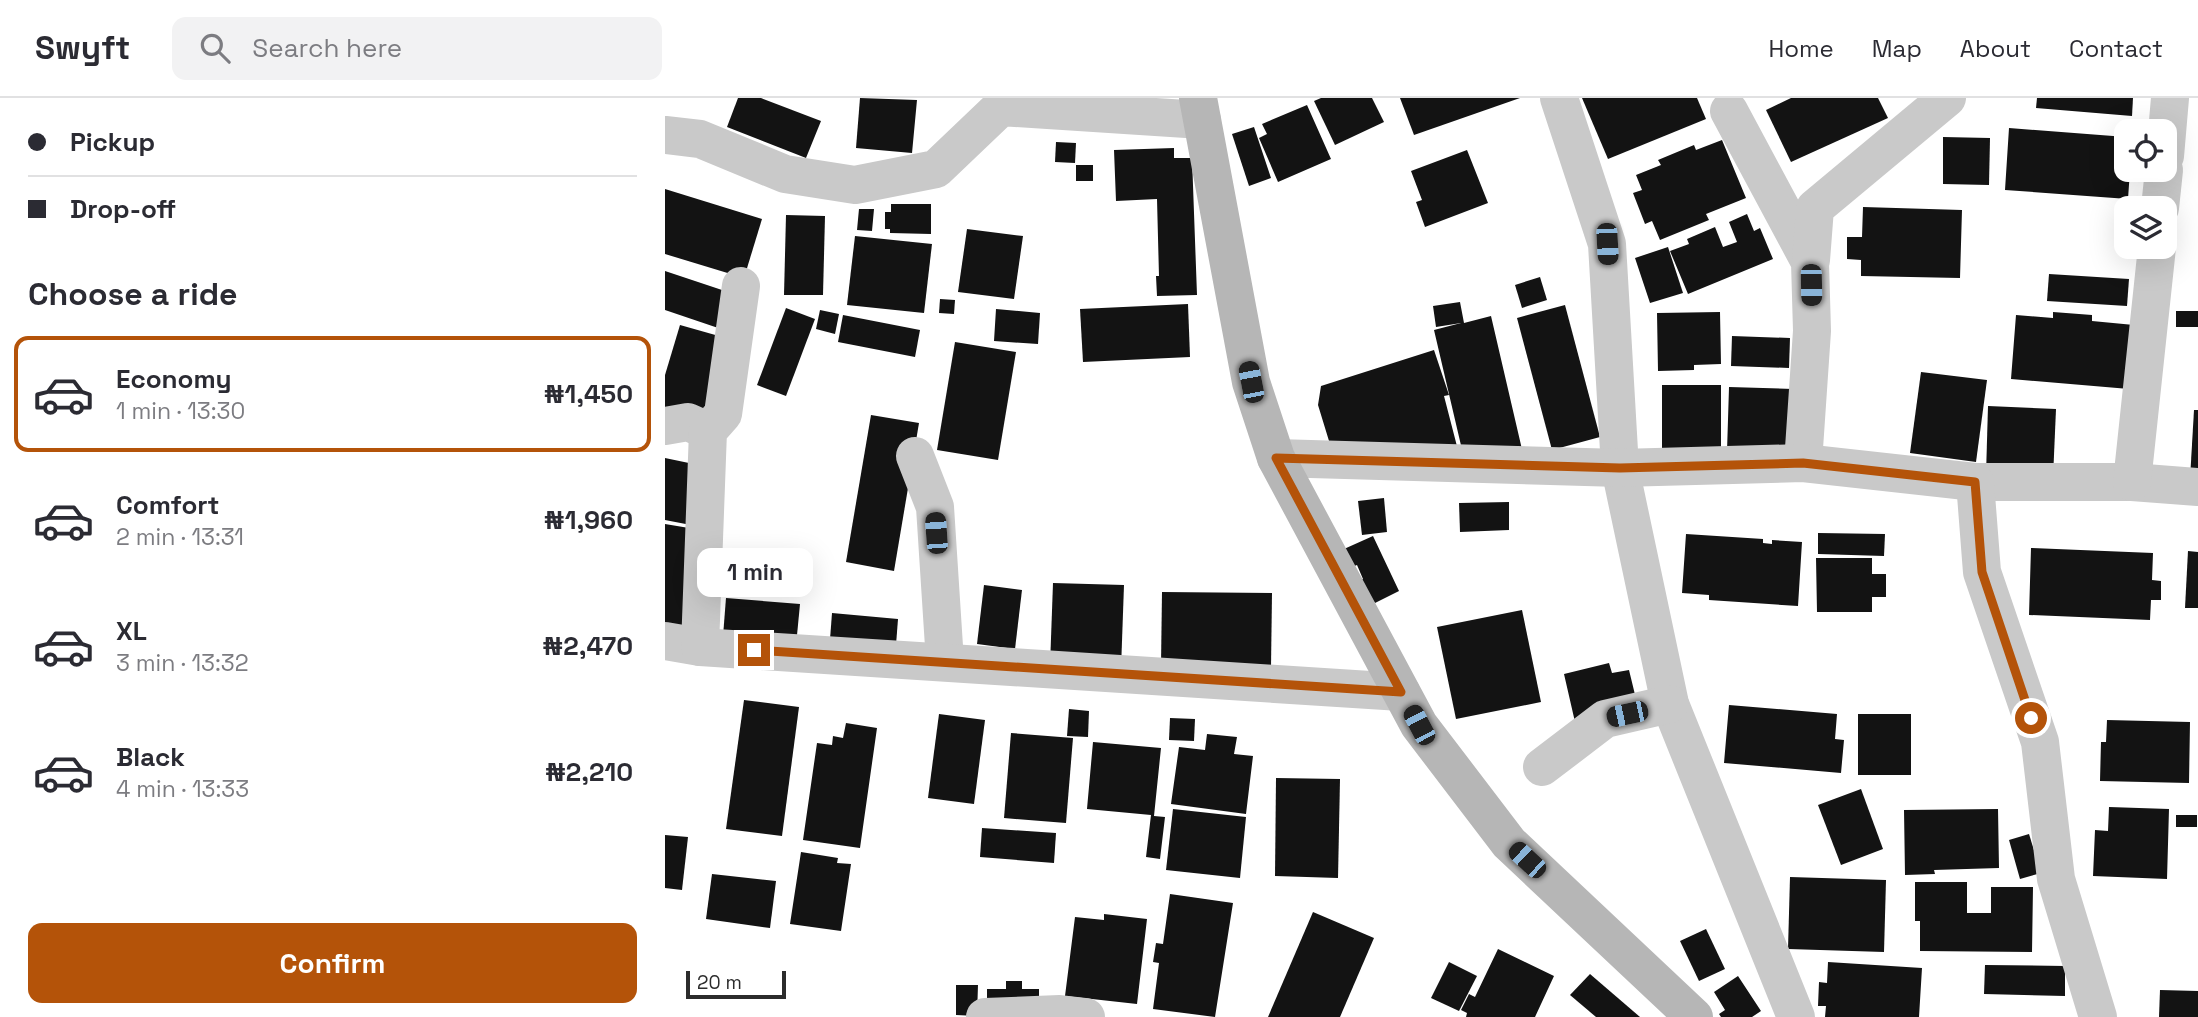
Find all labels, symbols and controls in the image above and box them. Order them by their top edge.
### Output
search box [172,17,662,80]
text: Swyft [35,27,130,69]
icon: search [196,29,234,67]
text: Search here [252,31,402,65]
text: Home [1768,33,1834,64]
text: Map [1872,33,1922,64]
text: About [1960,33,2031,64]
text: Contact [2069,33,2163,64]
map controls [2114,119,2177,259]
button: locate [2114,119,2177,182]
text: Pickup [70,125,155,159]
text: Drop-off [70,192,176,226]
button: layers [2114,196,2177,259]
car [1596,222,1619,266]
car [1801,264,1822,306]
text: Choose a ride [28,274,238,314]
car [1237,359,1266,405]
text: Economy [116,362,232,396]
icon: car [32,363,95,426]
text: ₦1,450 [544,377,633,411]
text: 1 min · 13:30 [116,396,245,426]
text: Comfort [116,488,219,522]
icon: car [32,489,95,552]
text: ₦1,960 [544,503,633,537]
car [925,511,948,555]
text: 2 min · 13:31 [116,522,244,552]
callout: 1 min [696,548,812,598]
text: 1 min [727,557,783,587]
text: XL [116,614,147,648]
icon: car [32,615,95,678]
text: ₦2,470 [542,629,633,663]
route end [738,634,770,666]
text: 3 min · 13:32 [116,648,249,678]
car [1605,699,1650,729]
car [1400,702,1439,748]
route start [2015,702,2047,734]
text: Black [116,740,185,774]
icon: car [32,741,95,804]
text: ₦2,210 [545,755,633,789]
text: 4 min · 13:33 [116,774,249,804]
car [1505,838,1550,882]
button: Confirm [28,923,637,1003]
scale bar [686,968,786,1000]
text: 20 m [697,970,742,995]

